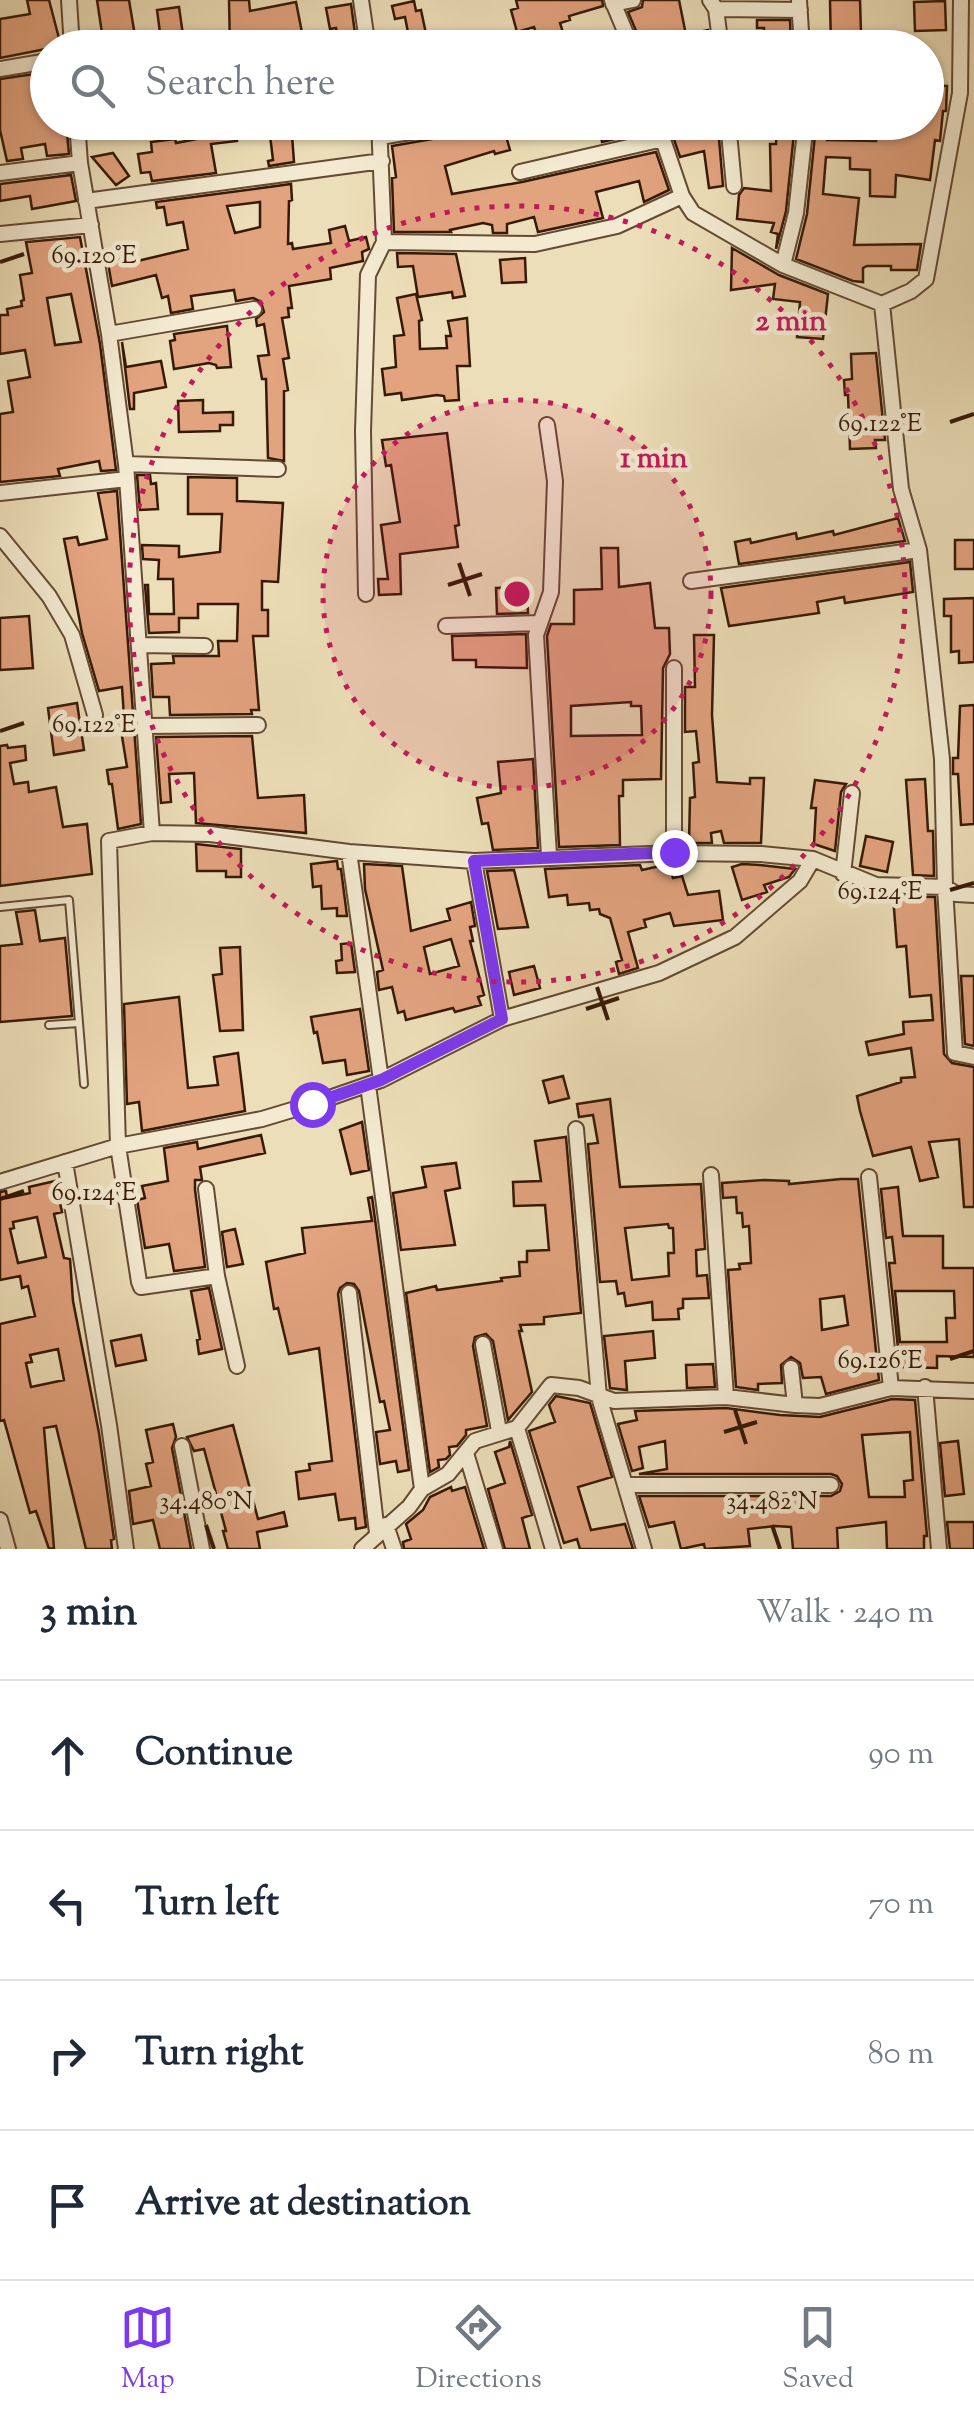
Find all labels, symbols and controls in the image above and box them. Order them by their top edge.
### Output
search box [30,30,944,140]
icon: search [65,58,120,113]
text: Search here [145,58,336,112]
text: 69.120°E [51,239,137,275]
text: 2 min [755,301,827,344]
text: 69.122°E [838,407,922,443]
text: 1 min [620,438,688,481]
centre of rings [499,576,535,612]
text: 69.122°E [52,708,136,744]
route end [652,830,698,876]
text: 69.124°E [837,875,923,911]
route start [290,1082,336,1128]
text: 69.124°E [51,1176,137,1212]
text: 69.126°E [837,1344,923,1380]
text: 34.480°N [159,1485,253,1521]
text: 34.482°N [726,1485,818,1521]
text: 3 min [40,1584,137,1644]
text: Walk · 240 m [756,1591,934,1637]
icon: ahead [40,1728,95,1783]
text: Continue [135,1728,293,1782]
text: 90 m [868,1732,934,1778]
icon: left [40,1878,95,1933]
text: Turn left [135,1878,279,1932]
text: 70 m [868,1882,934,1928]
icon: right [40,2028,95,2083]
text: Turn right [135,2028,303,2082]
text: 80 m [868,2032,934,2078]
icon: arrive [40,2178,95,2233]
text: Arrive at destination [135,2178,471,2232]
tab: Map [120,2300,175,2400]
tab: Directions [415,2300,542,2400]
tab: Saved [782,2300,854,2400]

